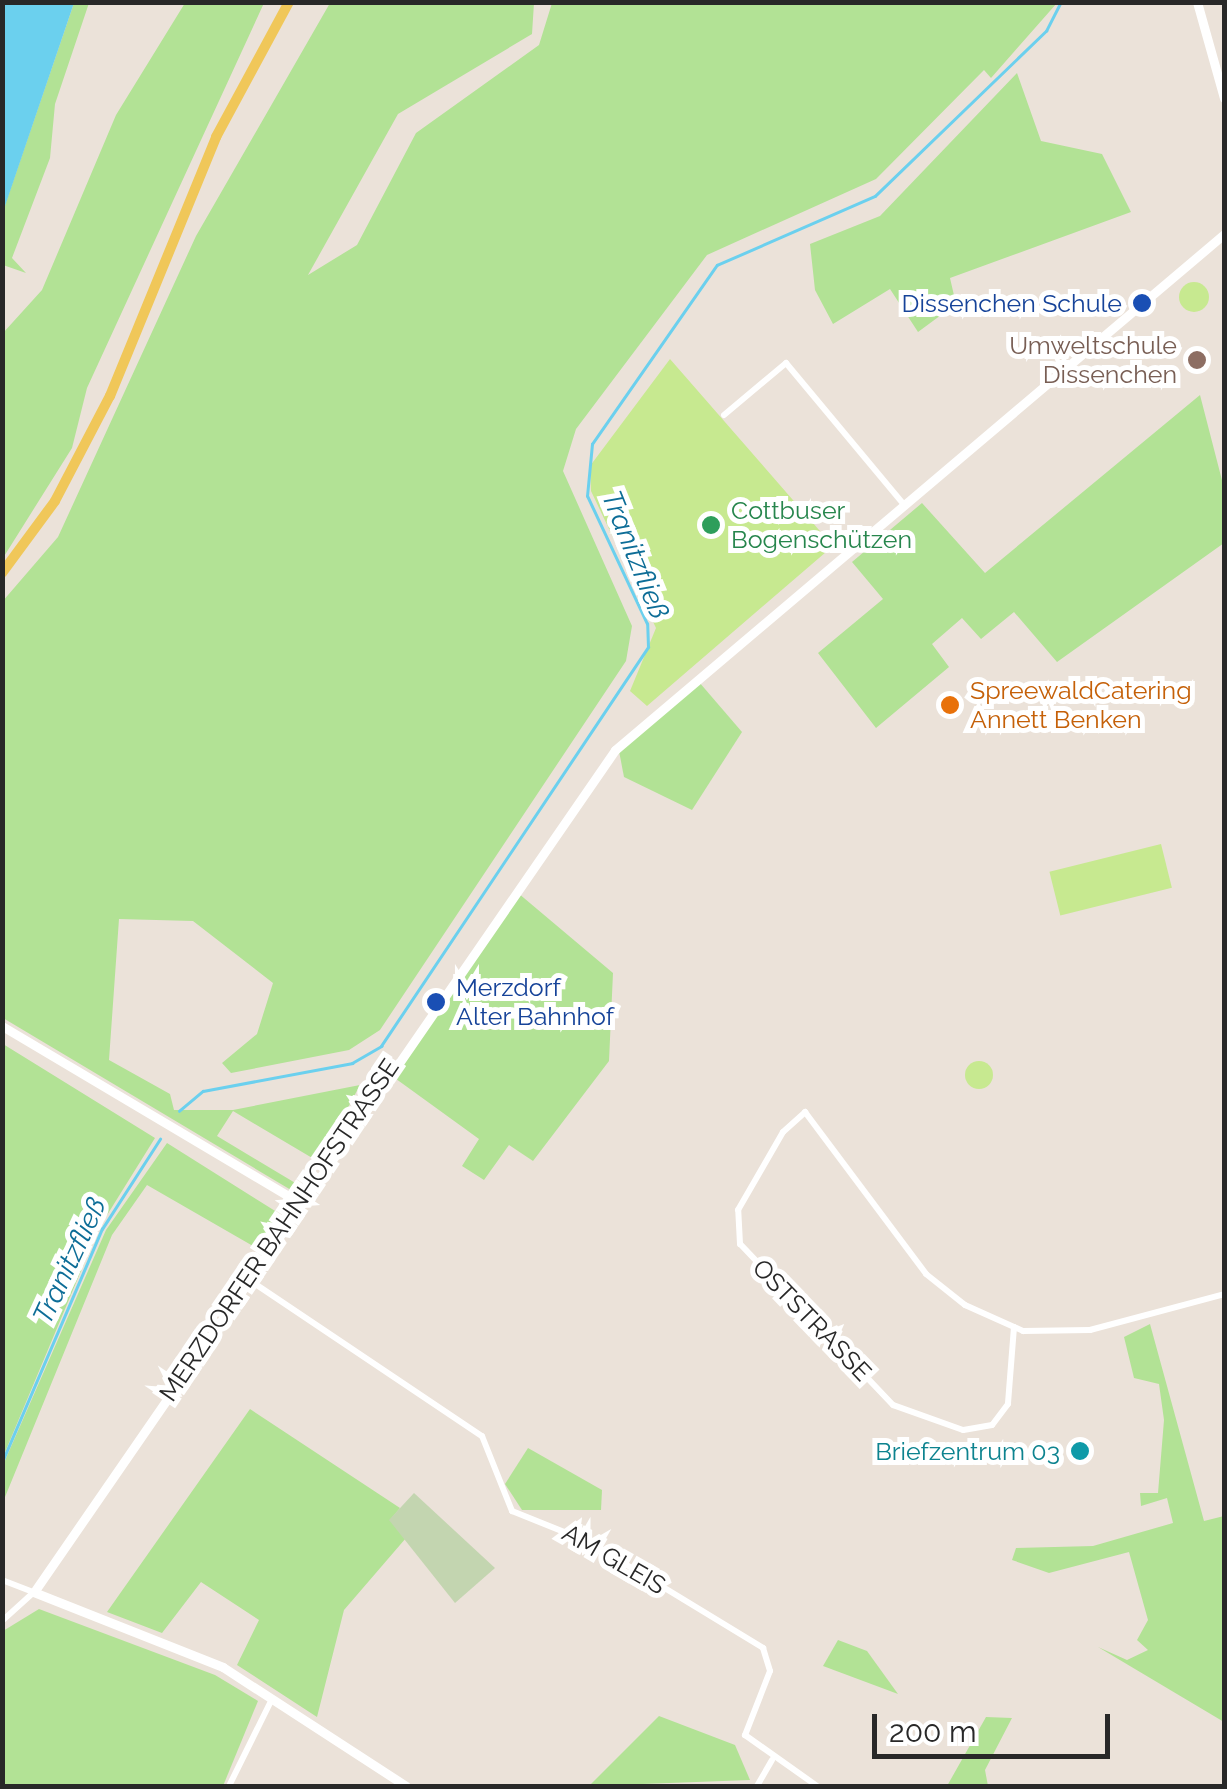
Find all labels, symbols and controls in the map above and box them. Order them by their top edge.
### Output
place label: Dissenchen Schule [902,288,1122,318]
marker: Dissenchen Schule [1131,292,1153,314]
place label: Umweltschule Dissenchen [1009,331,1177,390]
marker: Umweltschule Dissenchen [1186,349,1208,371]
water label: Tranitzfließ [594,486,676,624]
place label: Cottbuser Bogenschützen [731,496,912,555]
marker: Cottbuser Bogenschützen [700,514,722,536]
place label: SpreewaldCatering Annett Benken [970,676,1192,735]
marker: SpreewaldCatering Annett Benken [939,694,961,716]
place label: Merzdorf Alter Bahnhof [456,973,615,1032]
marker: Merzdorf Alter Bahnhof [425,991,447,1013]
street label: MERZDORFER BAHNHOFSTRASSE [153,1053,405,1407]
water label: Tranitzfließ [26,1193,114,1329]
street label: OSTSTRASSE [746,1253,878,1387]
place label: Briefzentrum 03 [875,1436,1060,1466]
marker: Briefzentrum 03 [1069,1440,1091,1462]
street label: AM GLEIS [557,1517,671,1601]
scale bar [877,1694,1114,1756]
text: 200 m [889,1714,977,1749]

